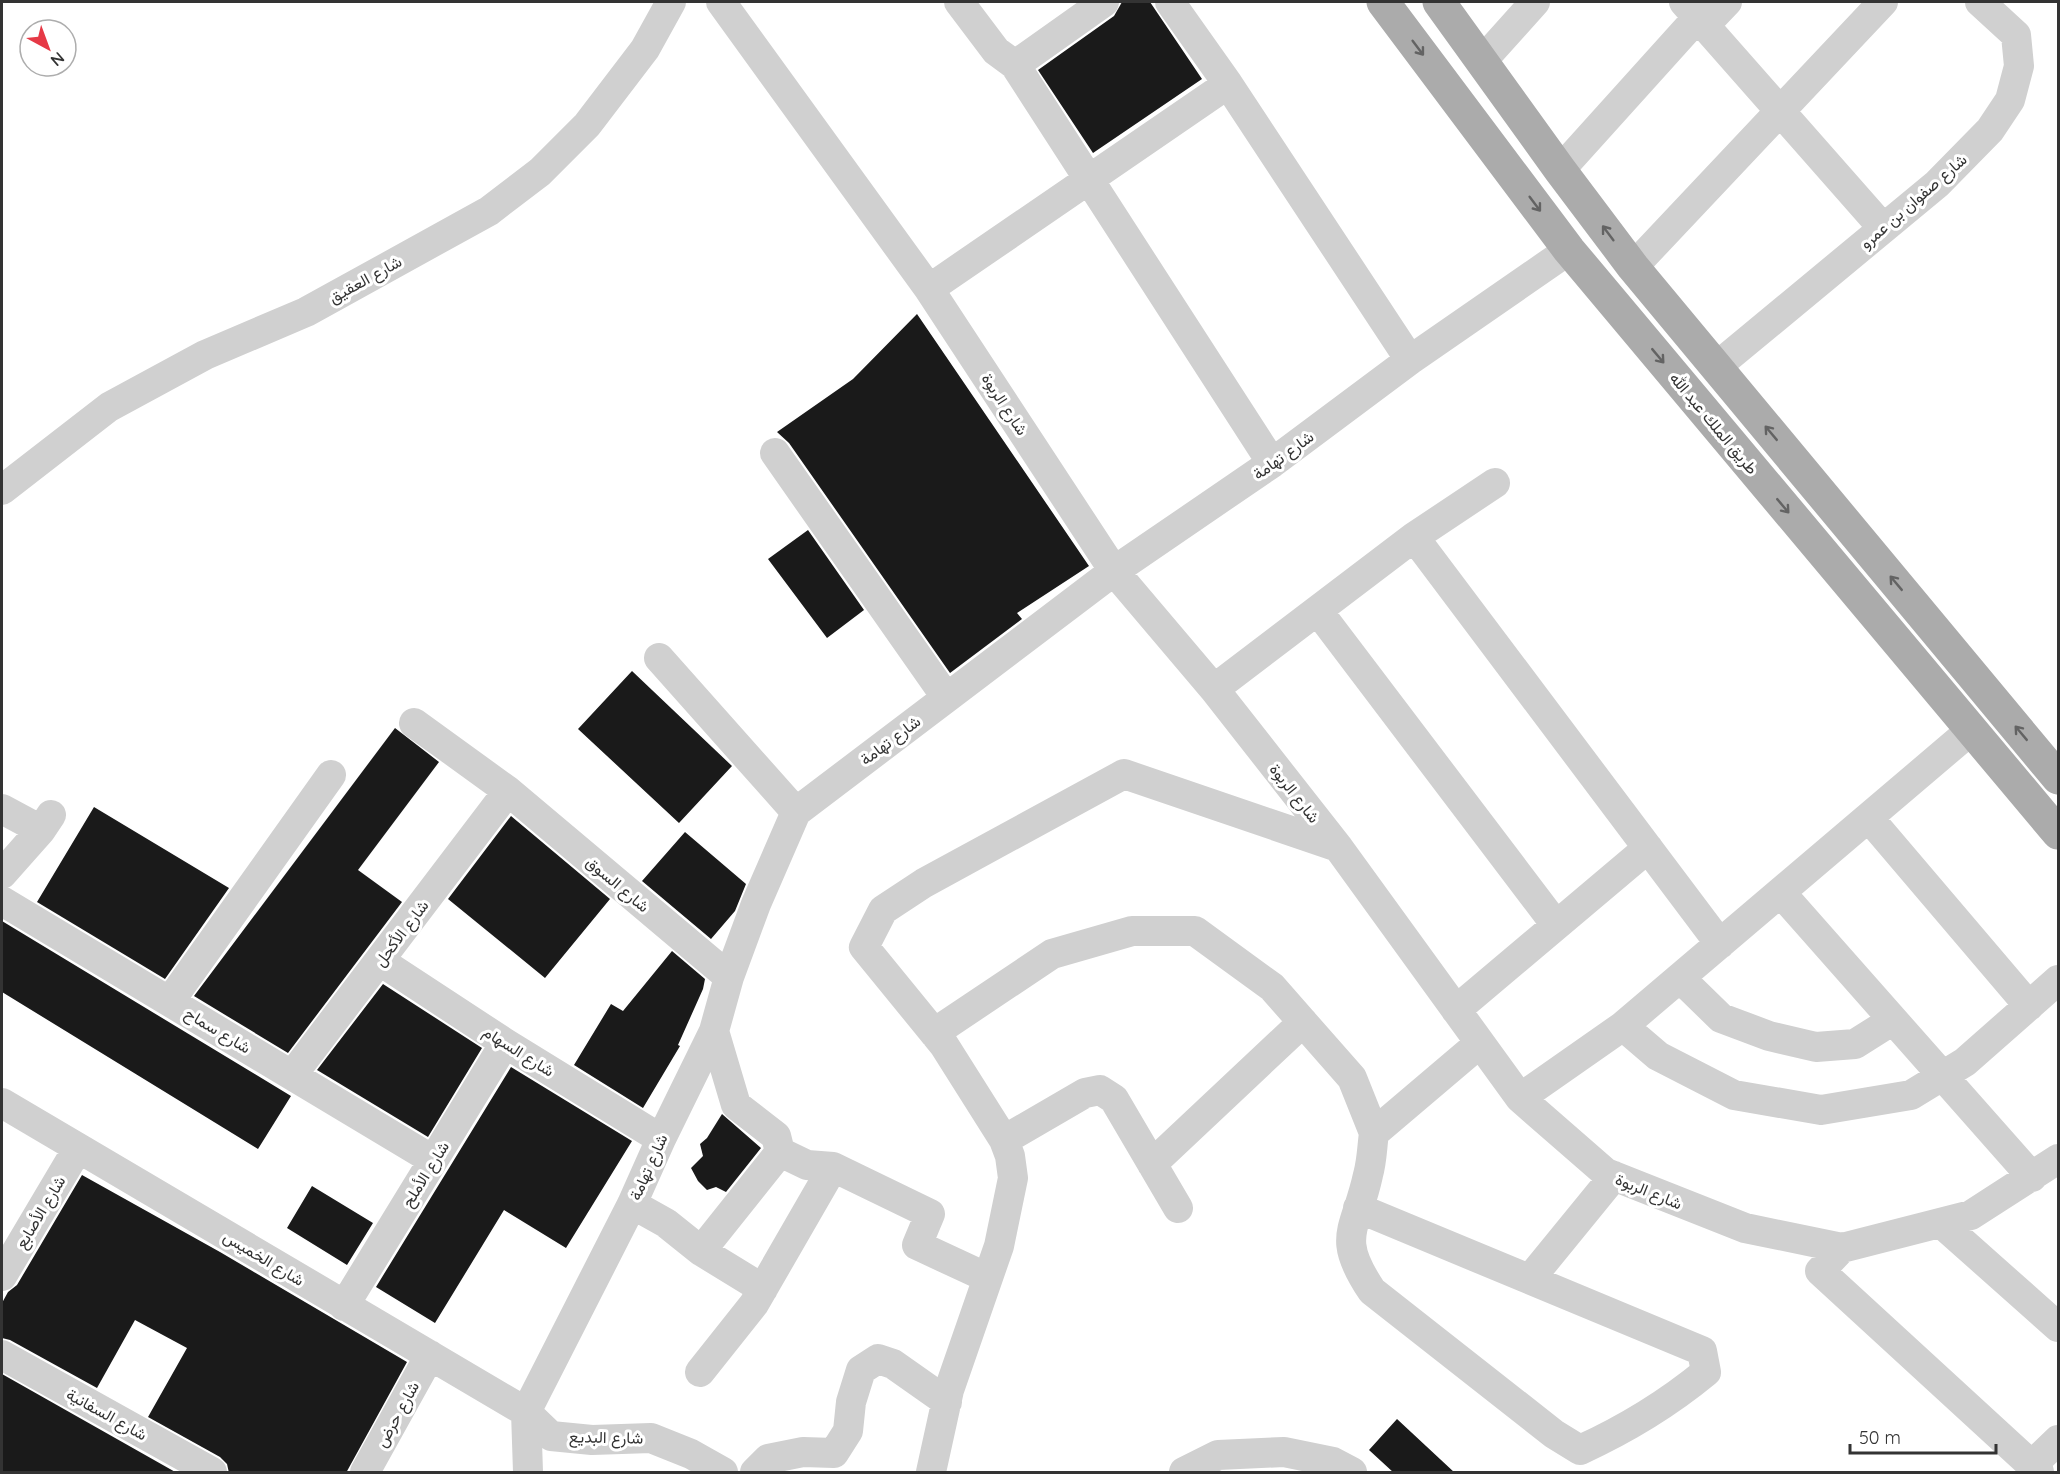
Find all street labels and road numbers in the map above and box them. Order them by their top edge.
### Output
street label: شارع صفوان بن عمرو [1855,149,1972,254]
street label: شارع العقيق [325,251,406,309]
street label: طريق الملك عبد الله [1665,368,1762,479]
street label: شارع الربوة [976,369,1032,440]
street label: شارع تهامة [1249,426,1319,485]
street label: شارع تهامة [856,711,925,771]
street label: شارع الربوة [1264,759,1324,828]
street label: شارع السوق [581,852,654,918]
street label: شارع الأكحل [370,896,434,971]
street label: شارع سماح [180,1003,255,1059]
street label: شارع السهام [479,1021,558,1082]
street label: شارع تهامة [625,1131,673,1204]
street label: شارع الأملح [397,1137,455,1212]
street label: شارع الربوة [1612,1169,1685,1215]
street label: شارع الأصابع [11,1172,71,1253]
street label: شارع الخميس [219,1226,308,1292]
street label: شارع حرض [371,1378,425,1451]
street label: شارع السفانية [62,1384,151,1446]
street label: شارع البديع [569,1426,643,1450]

